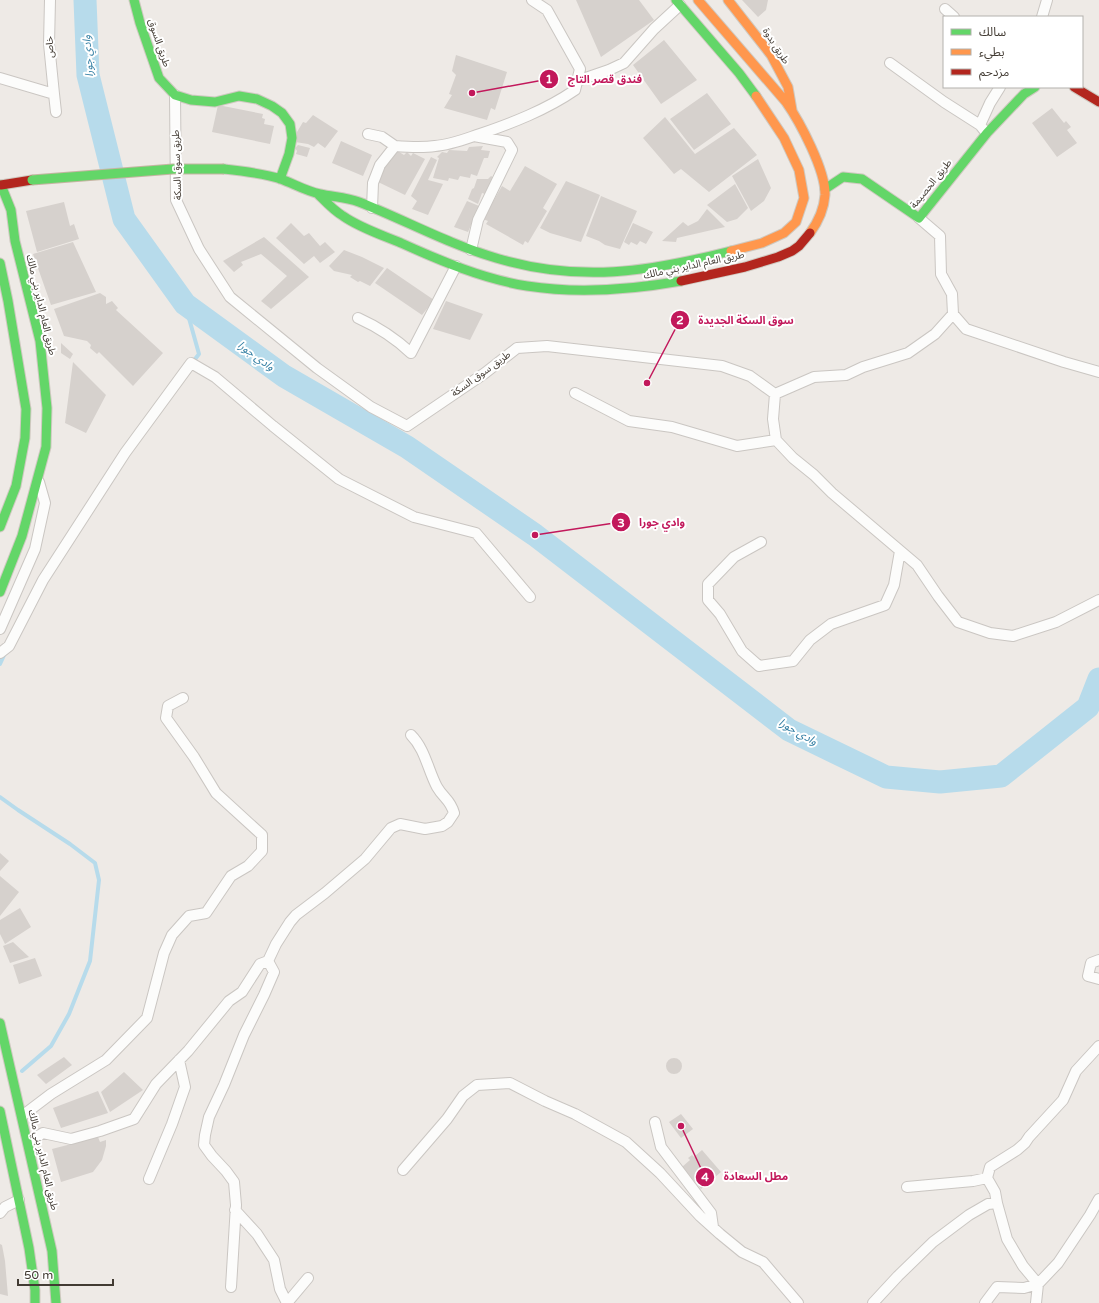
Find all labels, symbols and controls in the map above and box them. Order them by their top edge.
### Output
legend [943,16,1083,88]
street label: طريق السوق [145,17,173,69]
text: سالك [979,25,1006,39]
street label: طريق بدوة [760,26,792,66]
water label: وادي جورا [80,34,98,77]
street label: خاص [43,36,57,58]
text: بطيء [979,45,1005,62]
text: مزدحم [979,65,1009,81]
callout: فندق قصر التاج [539,68,650,91]
text: 1 [545,72,553,86]
text: فندق قصر التاج [568,73,643,87]
street label: طريق سوق السكة [170,129,184,200]
street label: طريق الحصيمة [908,157,954,211]
street label: طريق العام الداير بني مالك [642,248,746,284]
street label: طريق العام الداير بني مالك [22,254,58,357]
callout: سوق السكة الجديدة [670,308,802,331]
text: 2 [676,313,684,327]
text: سوق السكة الجديدة [698,314,794,327]
water label: وادي جورا [234,338,277,376]
street label: طريق سوق السكة [449,348,513,400]
callout: وادي جورا [611,511,693,534]
text: 3 [617,516,625,530]
text: وادي جورا [639,516,685,532]
water label: وادي جورا [775,716,820,750]
street label: طريق العام الداير بني مالك [24,1109,60,1212]
callout: مطل السعادة [695,1165,796,1188]
text: 4 [701,1170,709,1184]
text: مطل السعادة [724,1170,788,1183]
scale bar [18,1261,113,1287]
text: 50 m [24,1268,53,1282]

